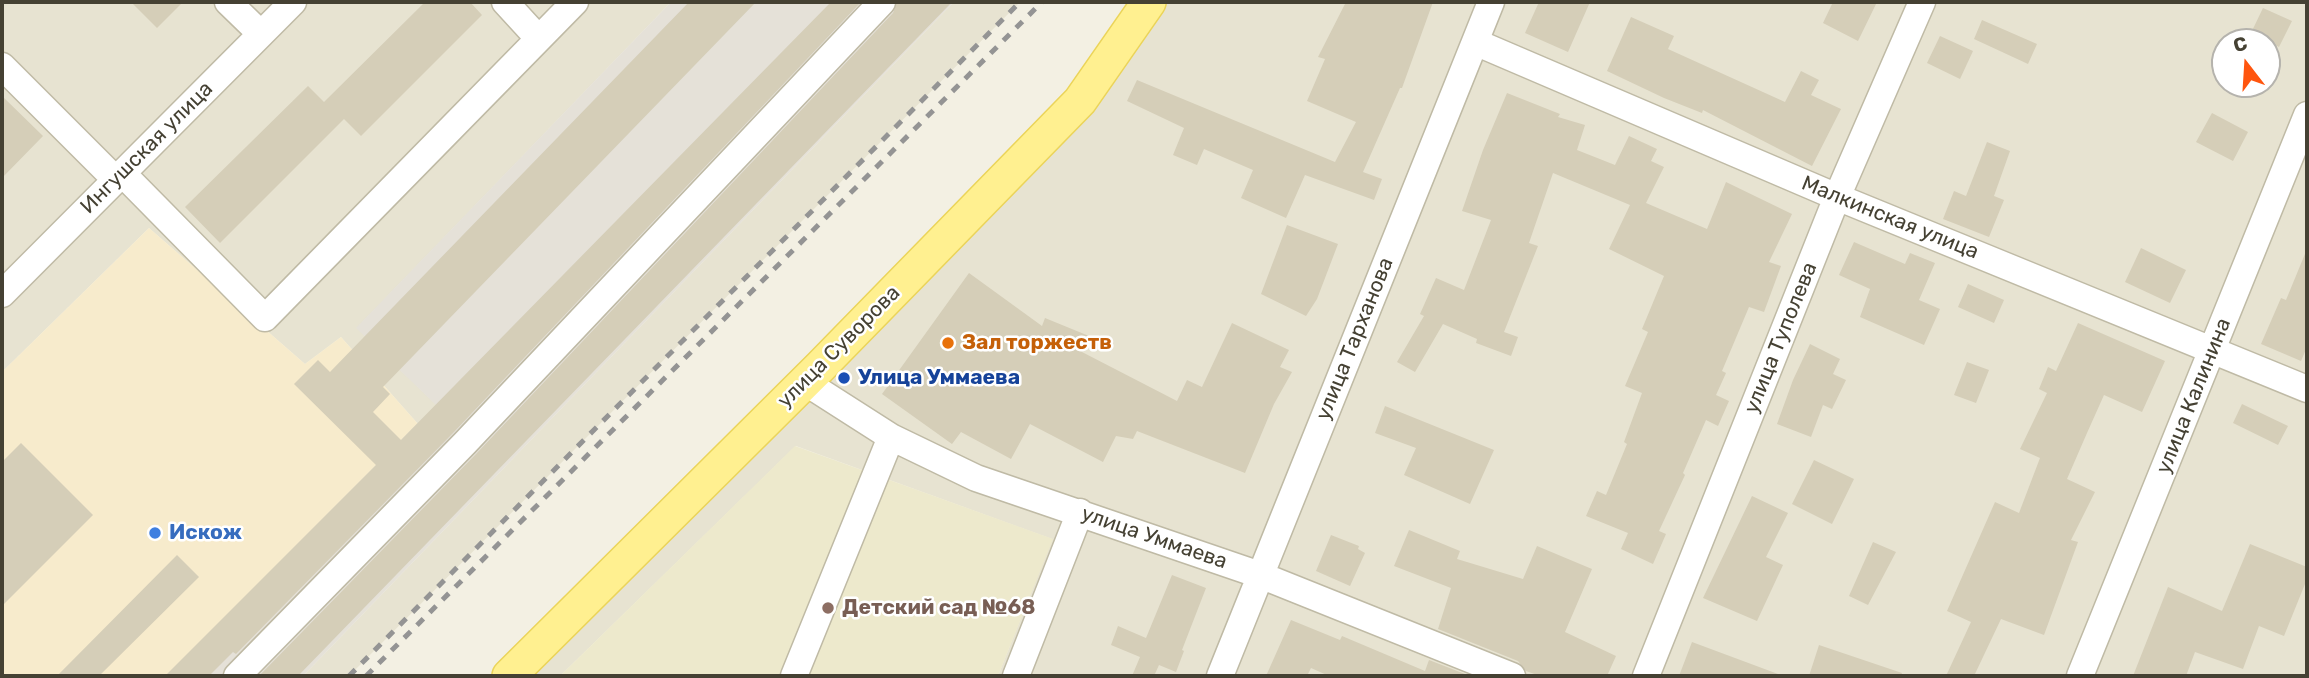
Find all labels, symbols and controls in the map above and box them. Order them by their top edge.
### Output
north arrow [2211,28,2281,98]
text: С [2231,31,2250,57]
street label: Ингушская улица [76,77,218,219]
street label: Малкинская улица [1798,171,1982,265]
street label: улица Тарханова [1311,254,1399,424]
street label: улица Туполева [1739,259,1823,417]
street label: улица Суворова [773,281,905,413]
street label: улица Калинина [2151,315,2237,477]
place label: Зал торжеств [962,330,1112,356]
marker: Зал торжеств [940,335,956,351]
place label: Улица Уммаева [858,365,1020,391]
marker: Улица Уммаева [836,370,852,386]
street label: улица Уммаева [1078,501,1230,575]
place label: Искож [169,520,242,546]
marker: Искож [147,525,163,541]
place label: Детский сад №68 [842,595,1035,621]
marker: Детский сад №68 [820,600,836,616]

